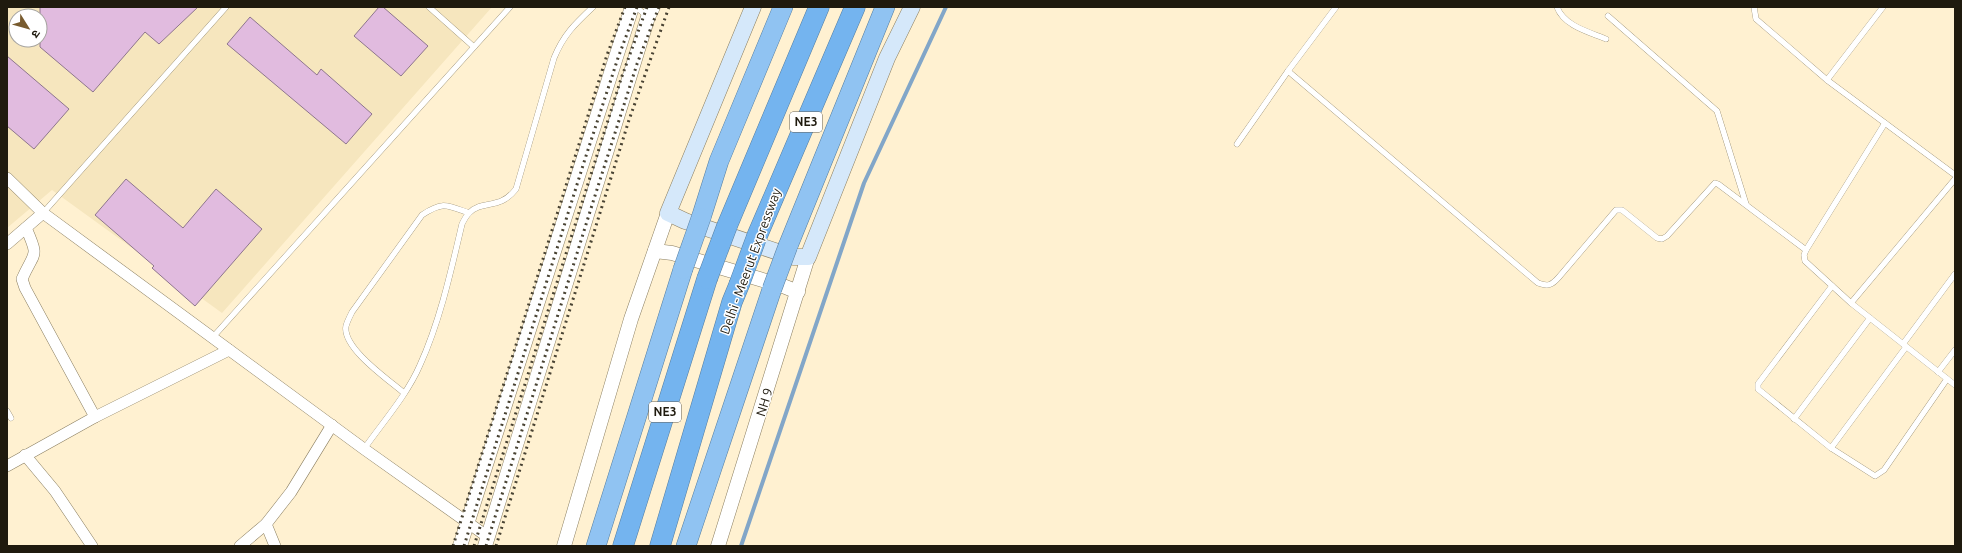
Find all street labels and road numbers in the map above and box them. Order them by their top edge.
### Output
road number: NE3 [790,112,822,132]
street label: Delhi - Meerut Expressway [717,186,783,336]
street label: NH 9 [753,386,775,418]
road number: NE3 [649,402,681,422]

